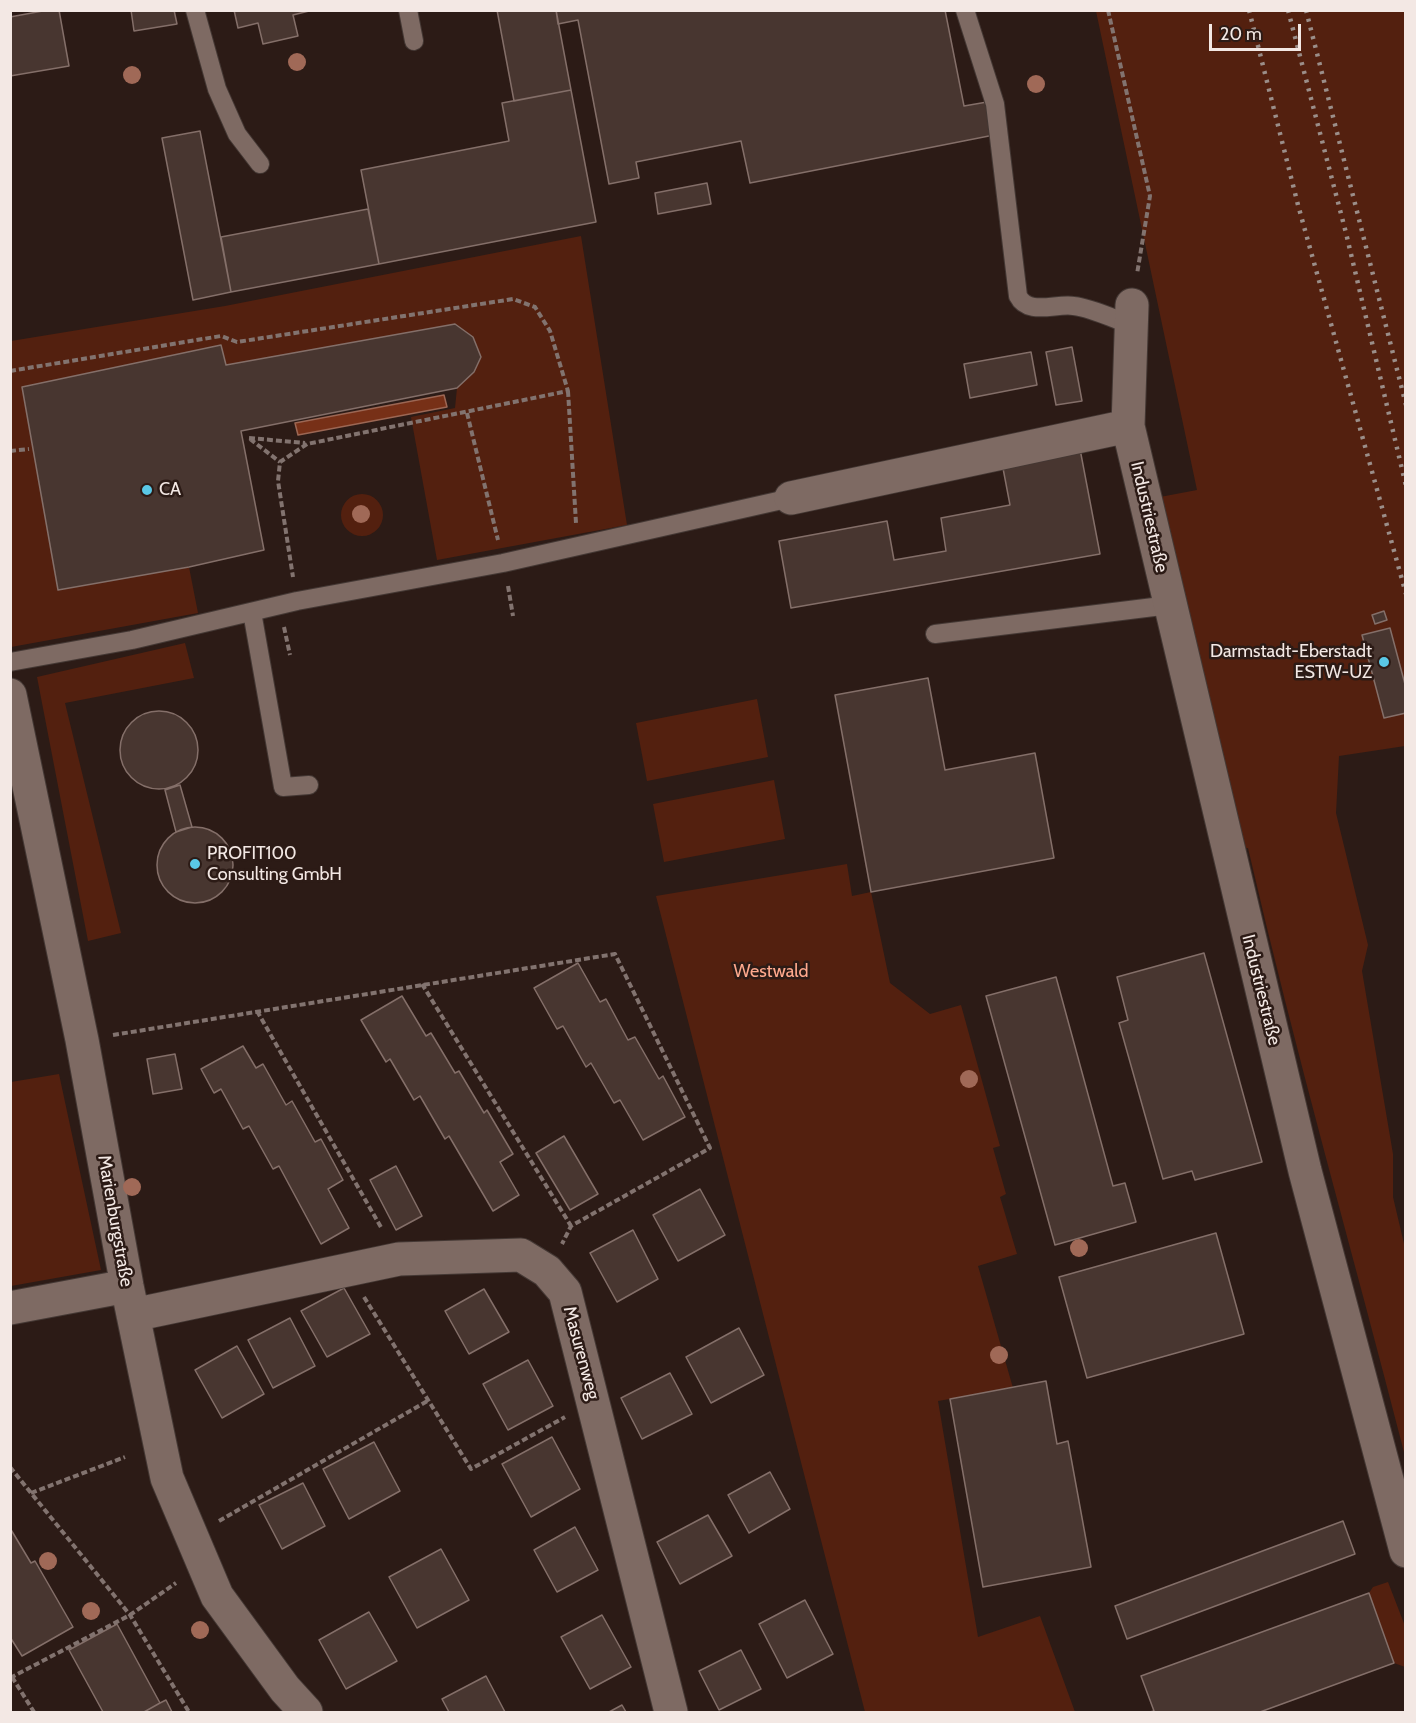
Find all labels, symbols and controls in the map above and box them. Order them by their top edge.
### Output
scale bar [1212,12,1304,50]
text: 20 m [1220,23,1262,45]
street label: Industriestraße [1126,459,1172,575]
place label: CA [159,479,181,501]
marker: CA [140,483,154,497]
place label: Darmstadt-Eberstadt ESTW-UZ [1210,641,1372,684]
marker: Darmstadt-Eberstadt ESTW-UZ [1377,655,1391,669]
place label: PROFIT100 Consulting GmbH [207,843,342,886]
marker: PROFIT100 Consulting GmbH [188,857,202,871]
street label: Industriestraße [1237,932,1285,1048]
park label: Westwald [734,961,808,983]
street label: Marienburgstraße [93,1154,137,1288]
street label: Masurenweg [558,1304,604,1402]

